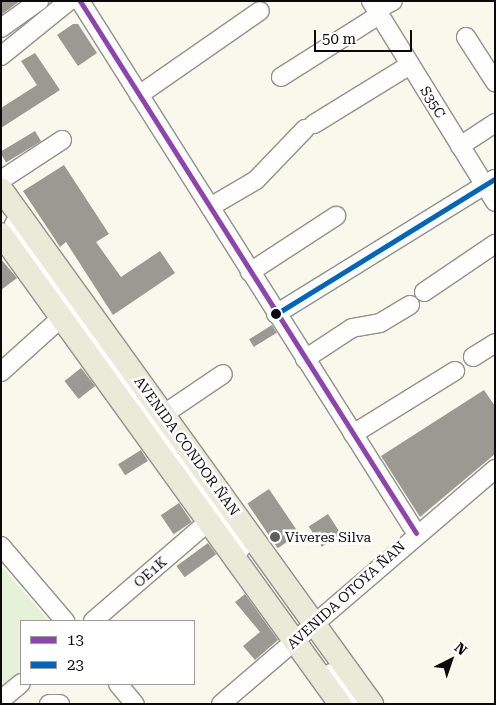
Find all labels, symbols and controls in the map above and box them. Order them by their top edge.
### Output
scale bar [316,20,414,52]
text: 50 m [322,30,356,48]
street label: S35C [417,83,449,121]
unlabelled marker [271,309,281,319]
street label: AVENIDA CONDOR ÑAN [131,373,243,519]
place label: Viveres Silva [285,529,371,545]
marker: Viveres Silva [269,531,281,543]
street label: AVENIDA OTOYA ÑAN [284,538,408,652]
street label: OE1K [130,553,170,591]
legend [20,620,195,685]
text: 13 [67,631,84,649]
north arrow [426,635,476,685]
text: N [452,639,470,658]
text: 23 [67,656,84,674]

